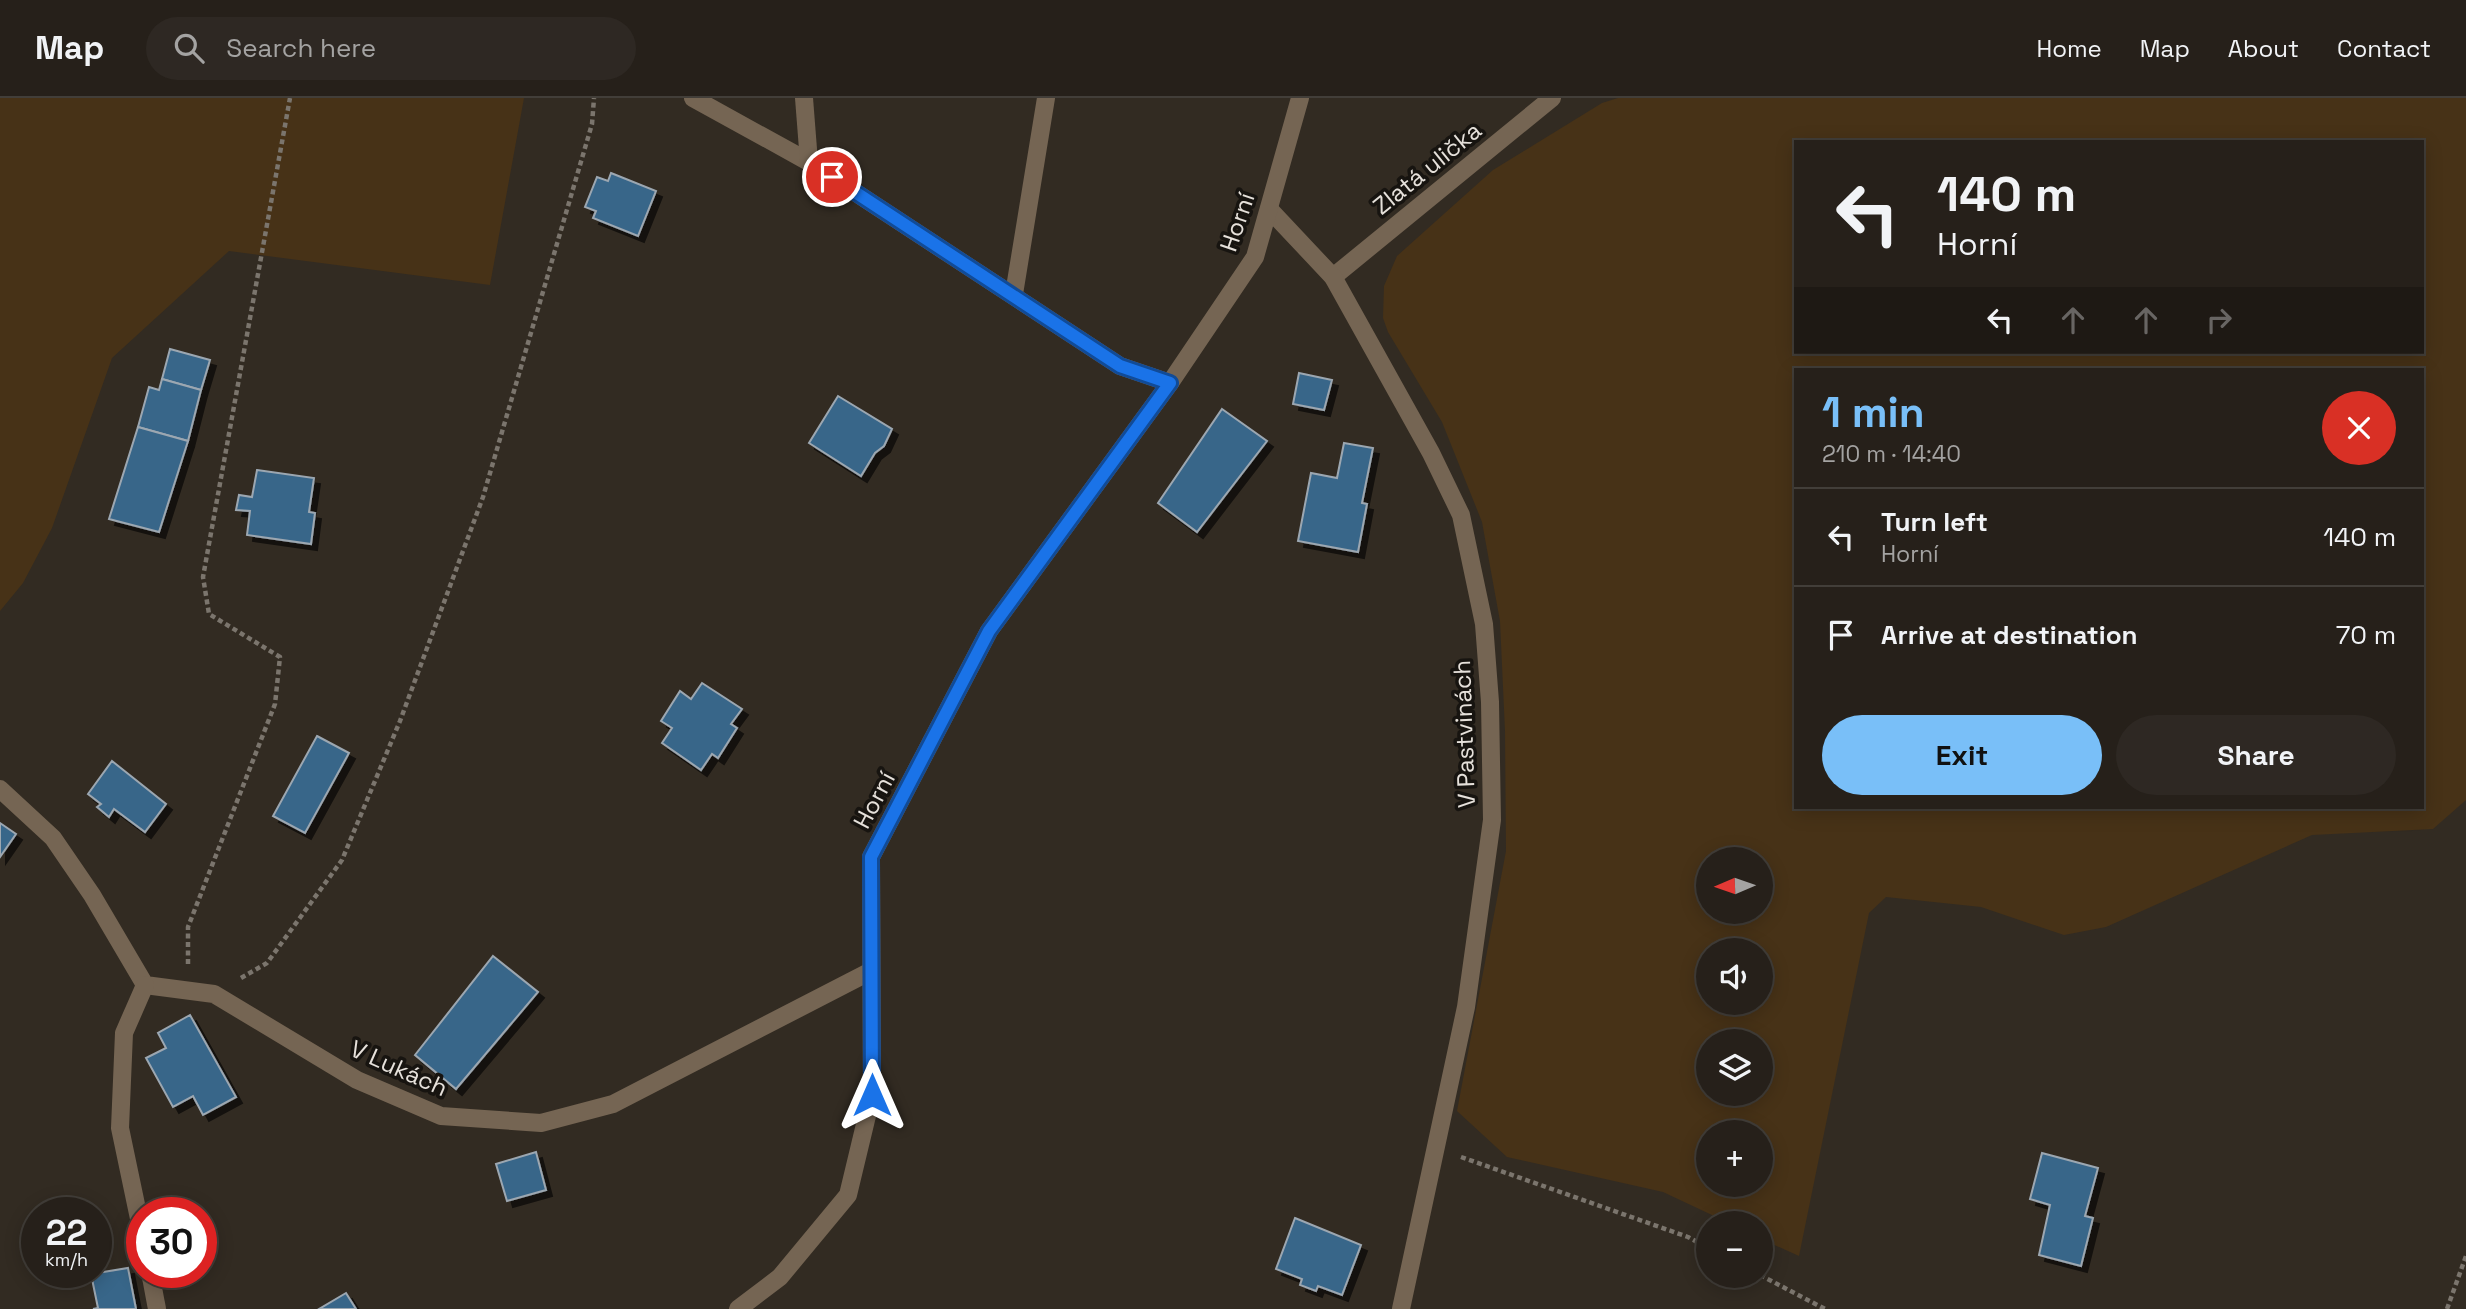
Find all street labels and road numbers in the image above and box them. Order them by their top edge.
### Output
street label: Zlatá ulička [1366,115,1488,221]
street label: Horní [1213,188,1261,256]
street label: V Pastvinách [1446,659,1482,809]
street label: Horní [846,766,902,834]
street label: V Lukách [345,1033,453,1103]

